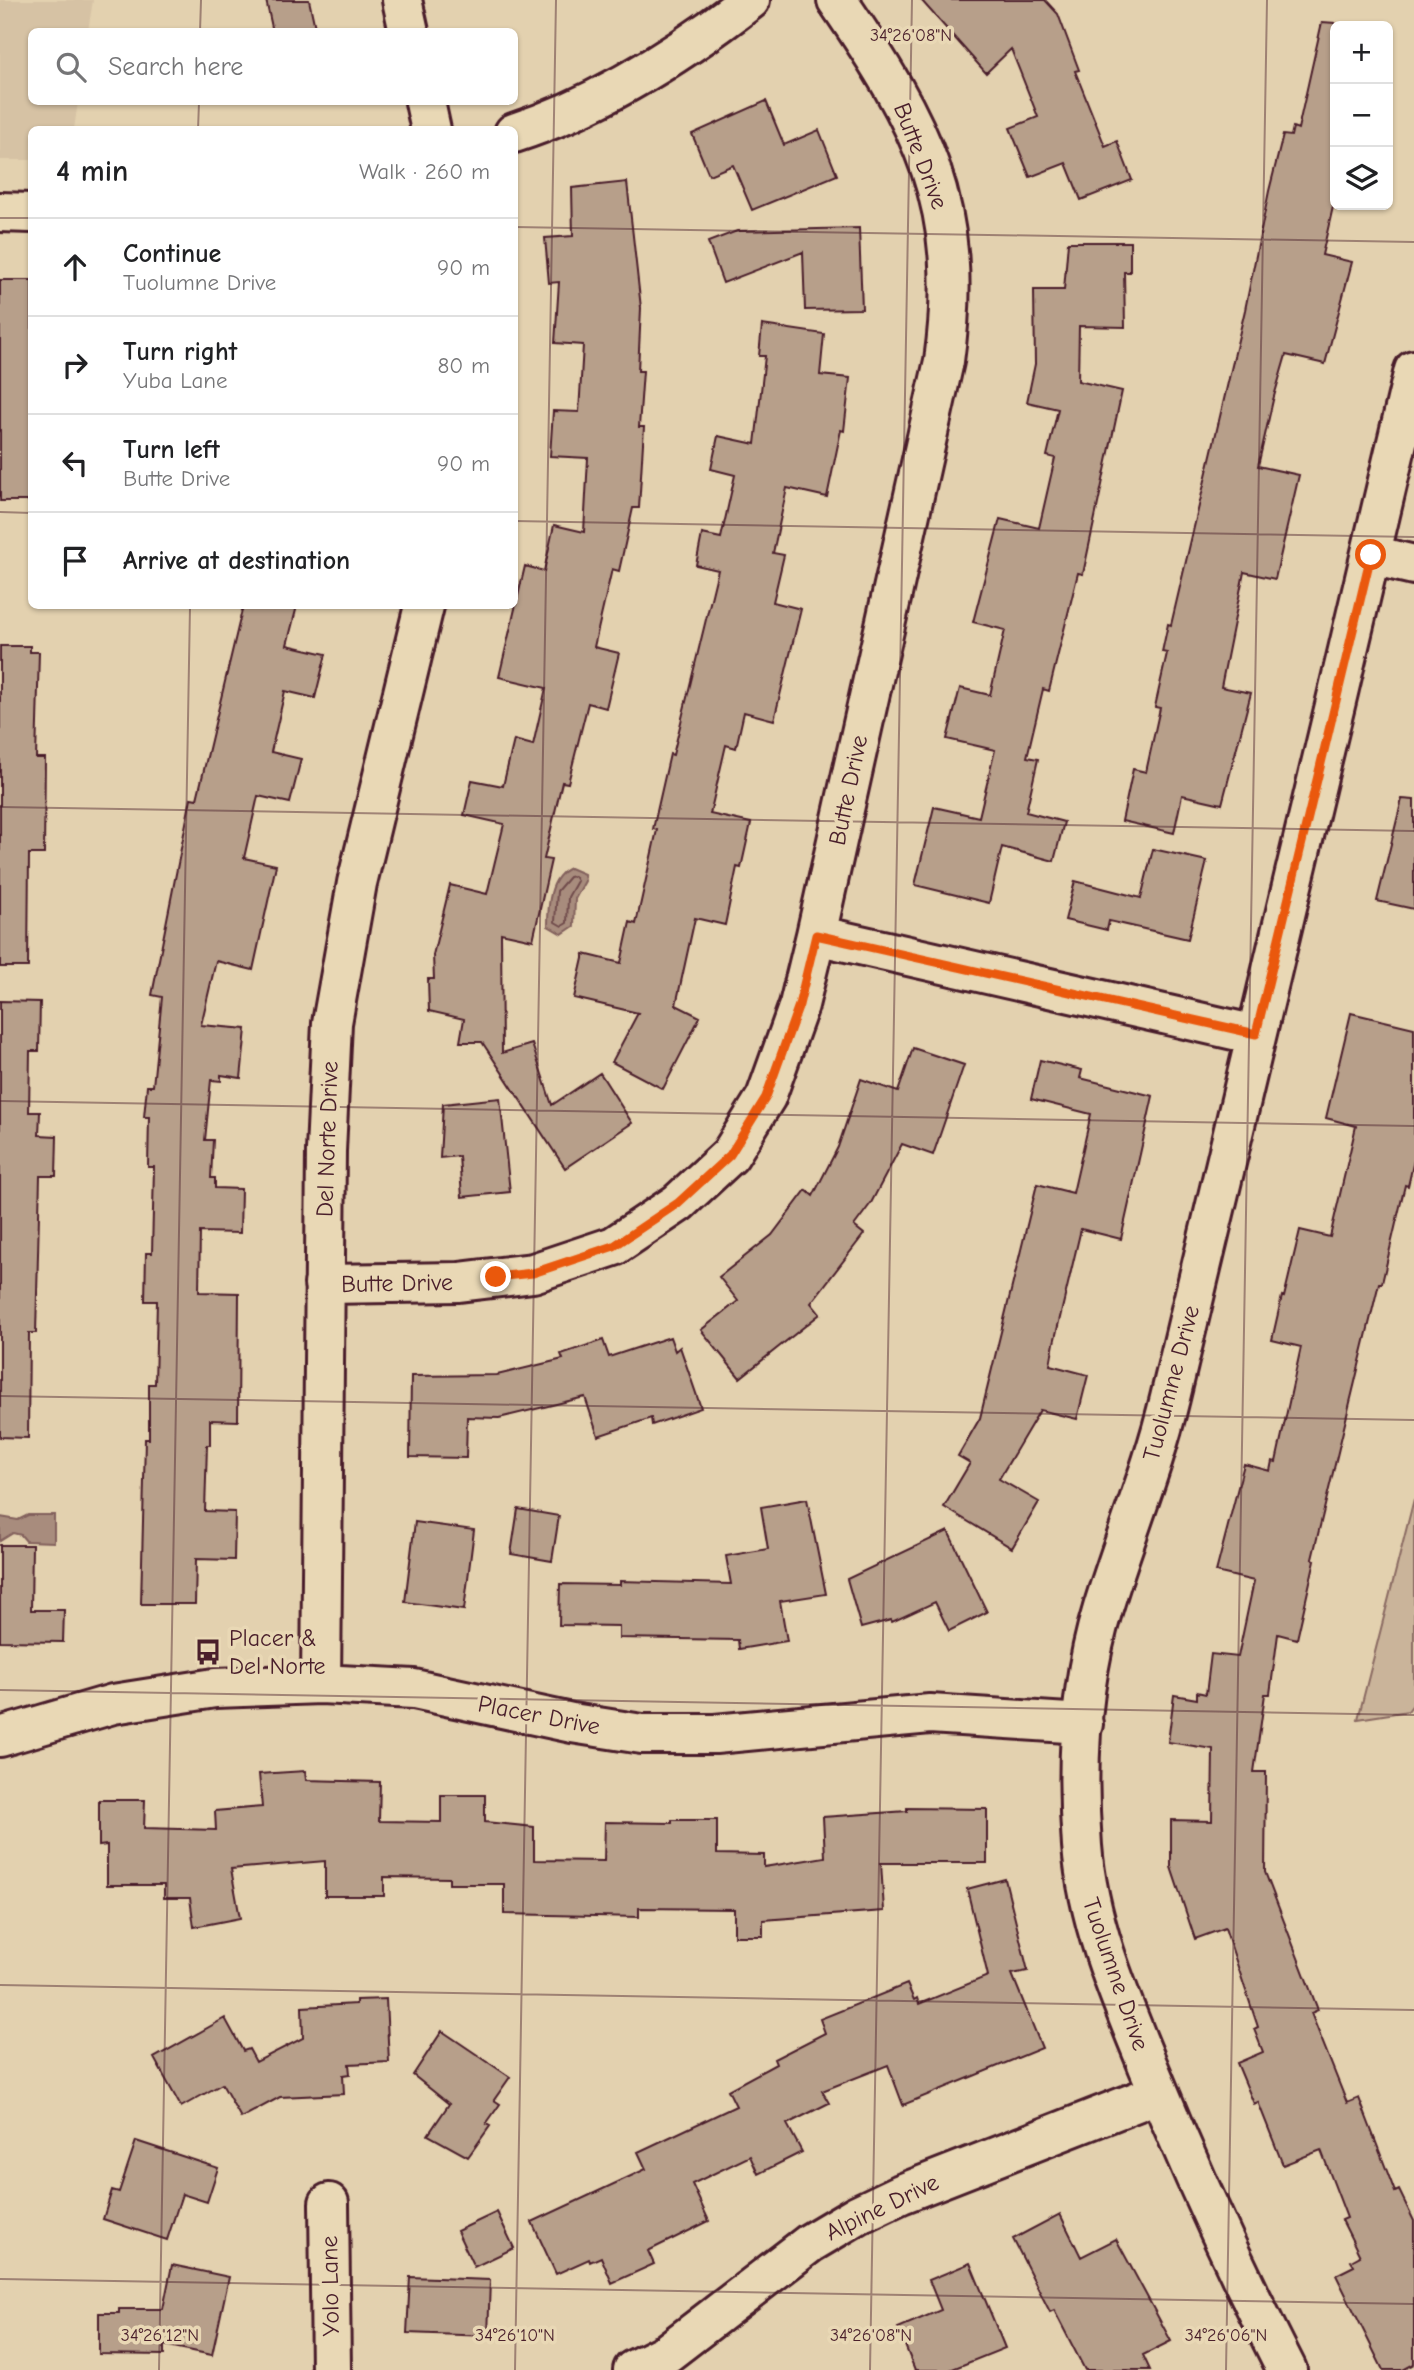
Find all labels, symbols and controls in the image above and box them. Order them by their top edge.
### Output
map controls [1330,21,1393,210]
button: + [1330,21,1393,84]
text: 34°26'08"N [870,25,952,46]
search box [28,28,518,105]
icon: search [52,48,90,86]
text: Search here [108,52,243,82]
button: − [1330,84,1393,147]
street label: Butte Drive [888,99,954,213]
button: layers [1330,147,1393,210]
text: 4 min [56,154,128,189]
text: Walk · 260 m [359,158,490,185]
text: Continue [123,239,221,269]
icon: ahead [56,248,94,286]
text: 90 m [437,254,490,281]
text: Tuolumne Drive [123,269,276,296]
text: Turn right [123,337,237,367]
icon: right [56,346,94,384]
text: 80 m [437,352,490,379]
text: Yuba Lane [123,367,228,394]
text: Turn left [123,435,220,465]
icon: left [56,444,94,482]
text: 90 m [437,450,490,477]
text: Butte Drive [123,465,230,492]
route start [1355,539,1386,570]
icon: arrive [56,542,94,580]
text: Arrive at destination [123,546,350,576]
street label: Butte Drive [823,732,873,848]
street label: Del Norte Drive [310,1060,344,1218]
route end [480,1261,511,1292]
street label: Butte Drive [341,1268,453,1298]
street label: Tuolumne Drive [1137,1302,1205,1464]
place label: Placer & Del Norte [229,1624,326,1680]
bus stop icon: Placer & Del Norte [193,1637,223,1667]
street label: Placer Drive [476,1689,602,1741]
street label: Tuolumne Drive [1077,1894,1155,2054]
street label: Alpine Drive [821,2168,943,2246]
street label: Yolo Lane [315,2235,345,2337]
text: 34°26'12"N [121,2325,199,2346]
text: 34°26'10"N [475,2325,555,2346]
text: 34°26'08"N [830,2325,912,2346]
text: 34°26'06"N [1185,2325,1267,2346]

